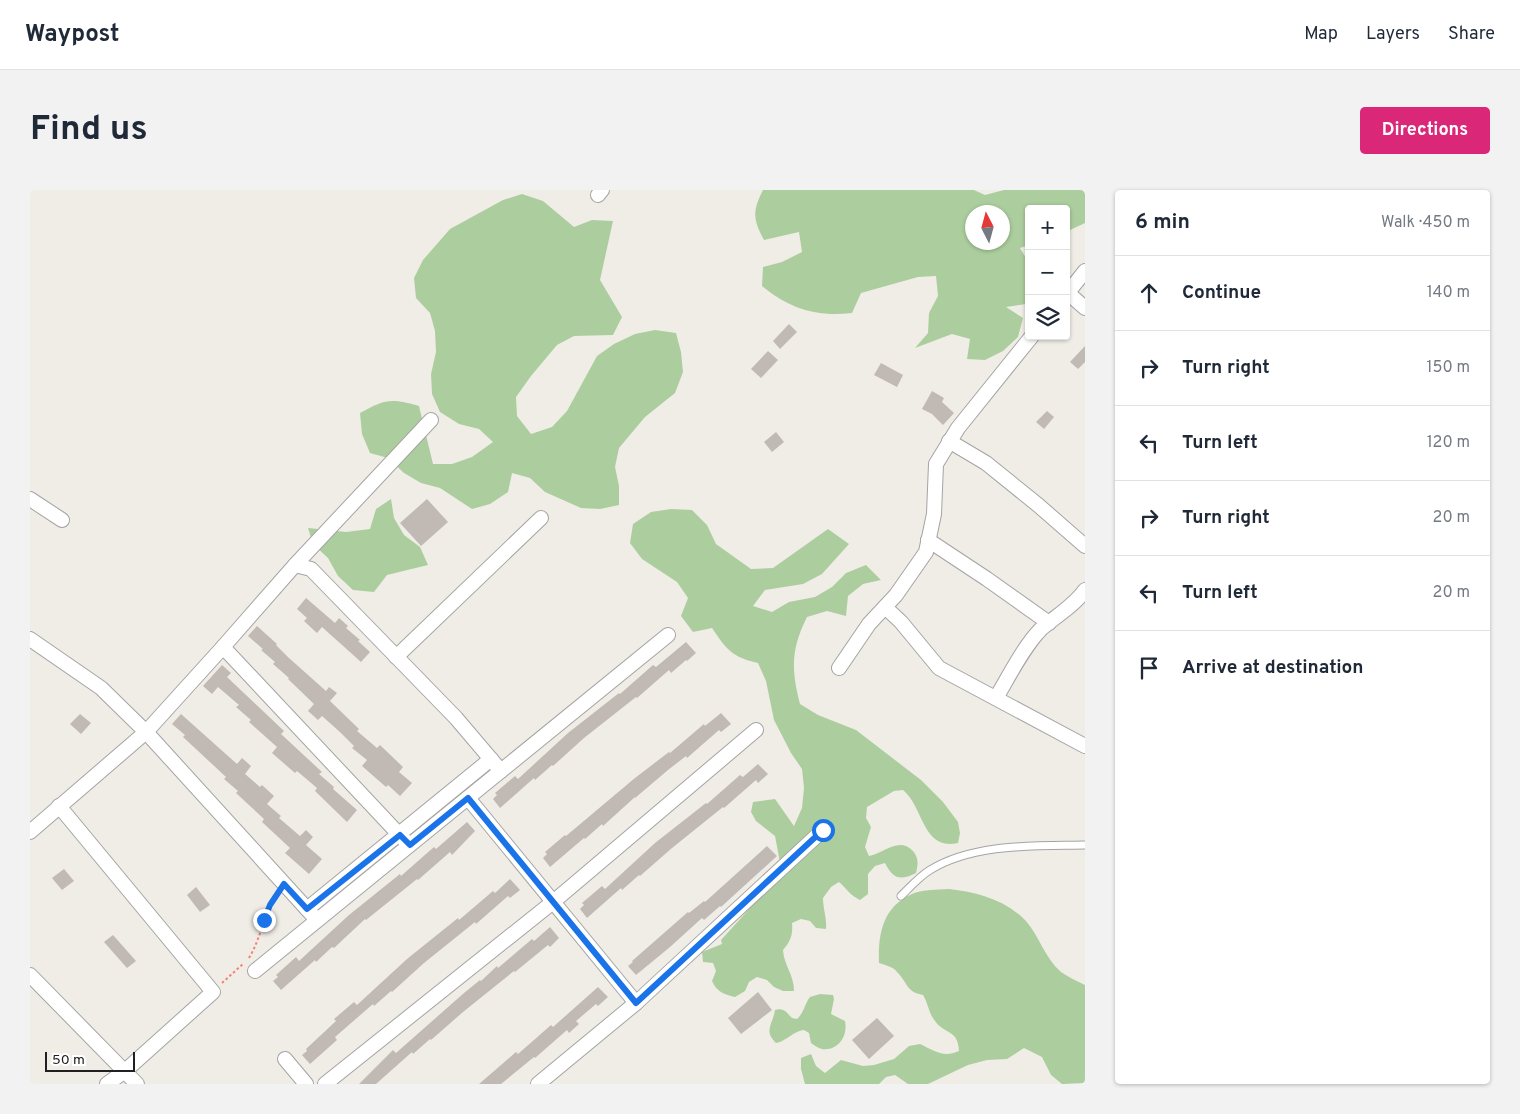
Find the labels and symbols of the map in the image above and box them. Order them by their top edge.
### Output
north arrow [965,205,1010,250]
route start [812,819,835,842]
route end [253,909,276,932]
scale bar [45,1049,135,1072]

